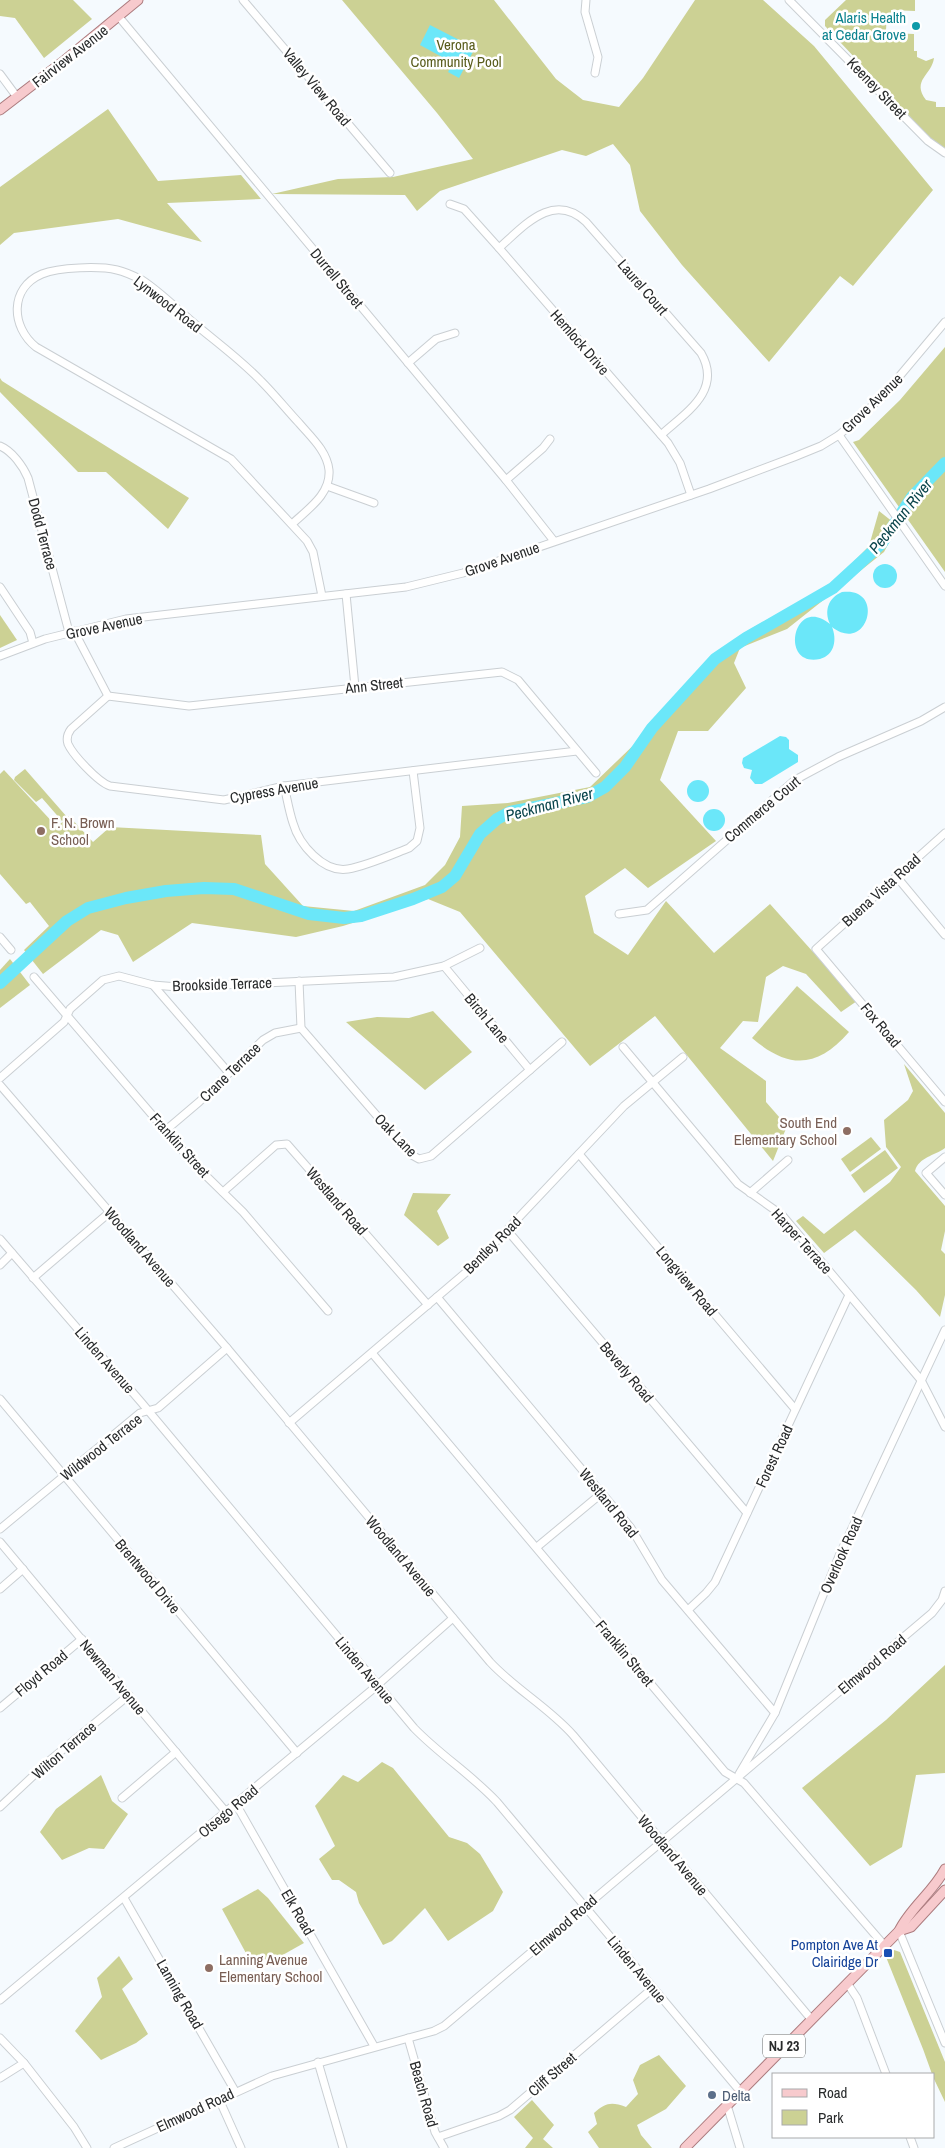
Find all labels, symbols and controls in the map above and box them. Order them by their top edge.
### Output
place label: Alaris Health at Cedar Grove [822,7,906,45]
street label: Fairview Avenue [28,20,112,92]
marker: Alaris Health at Cedar Grove [910,20,922,32]
park label: Verona Community Pool [411,34,501,72]
street label: Valley View Road [278,43,356,131]
street label: Keeney Street [842,53,912,124]
street label: Durrell Street [306,243,369,313]
street label: Laurel Court [613,255,674,320]
street label: Lynwood Road [129,271,207,337]
street label: Hemlock Drive [546,305,614,379]
street label: Grove Avenue [837,368,907,438]
water label: Peckman River [863,474,937,558]
street label: Dodd Terrace [23,496,63,572]
street label: Grove Avenue [462,536,542,582]
street label: Grove Avenue [64,608,144,644]
street label: Ann Street [343,671,405,699]
street label: Commerce Court [719,770,805,847]
street label: Cypress Avenue [228,772,320,808]
water label: Peckman River [503,782,596,826]
place label: F. N. Brown School [51,812,115,850]
marker: F. N. Brown School [35,825,47,837]
street label: Buena Vista Road [837,849,925,931]
street label: Brookside Terrace [172,972,272,996]
street label: Birch Lane [460,988,514,1048]
street label: Fox Road [856,998,906,1052]
street label: Crane Terrace [195,1037,265,1107]
street label: Franklin Street [145,1108,215,1182]
street label: Oak Lane [370,1109,422,1162]
place label: South End Elementary School [734,1112,837,1150]
marker: South End Elementary School [841,1125,853,1137]
street label: Westland Road [302,1162,372,1240]
street label: Woodland Avenue [99,1203,181,1292]
street label: Harper Terrace [767,1204,837,1279]
street label: Bentley Road [458,1211,526,1279]
street label: Longview Road [651,1242,723,1320]
street label: Linden Avenue [70,1322,140,1398]
street label: Beverly Road [595,1337,659,1407]
street label: Wildwood Terrace [56,1408,146,1486]
street label: Forest Road [750,1421,798,1491]
street label: Westland Road [574,1464,644,1542]
street label: Woodland Avenue [361,1511,441,1601]
street label: Overlook Road [815,1513,867,1597]
street label: Brentwood Drive [111,1534,186,1618]
street label: Franklin Street [591,1615,659,1691]
street label: Elmwood Road [833,1629,911,1699]
street label: Linden Avenue [331,1632,399,1708]
street label: Newman Avenue [75,1635,151,1719]
street label: Floyd Road [10,1645,72,1701]
street label: Wilton Terrace [27,1716,101,1784]
street label: Otsego Road [193,1780,263,1842]
street label: Woodland Avenue [633,1810,713,1900]
street label: Elk Road [276,1885,320,1939]
street label: Elmwood Road [525,1890,601,1960]
street label: Linden Avenue [603,1931,671,2007]
place label: Pompton Ave At Clairidge Dr [791,1934,879,1972]
marker: Pompton Ave At Clairidge Dr [882,1947,894,1959]
place label: Lanning Avenue Elementary School [219,1949,322,1987]
street label: Lanning Road [152,1955,208,2033]
marker: Lanning Avenue Elementary School [203,1962,215,1974]
road number: NJ 23 [763,2034,805,2058]
street label: Cliff Street [523,2047,581,2101]
street label: Beach Road [405,2059,443,2129]
legend [772,2073,935,2138]
text: Road [818,2082,847,2103]
street label: Elmwood Road [153,2083,237,2137]
place label: Delta [722,2085,751,2106]
marker: Delta [706,2089,718,2101]
text: Park [818,2107,844,2128]

